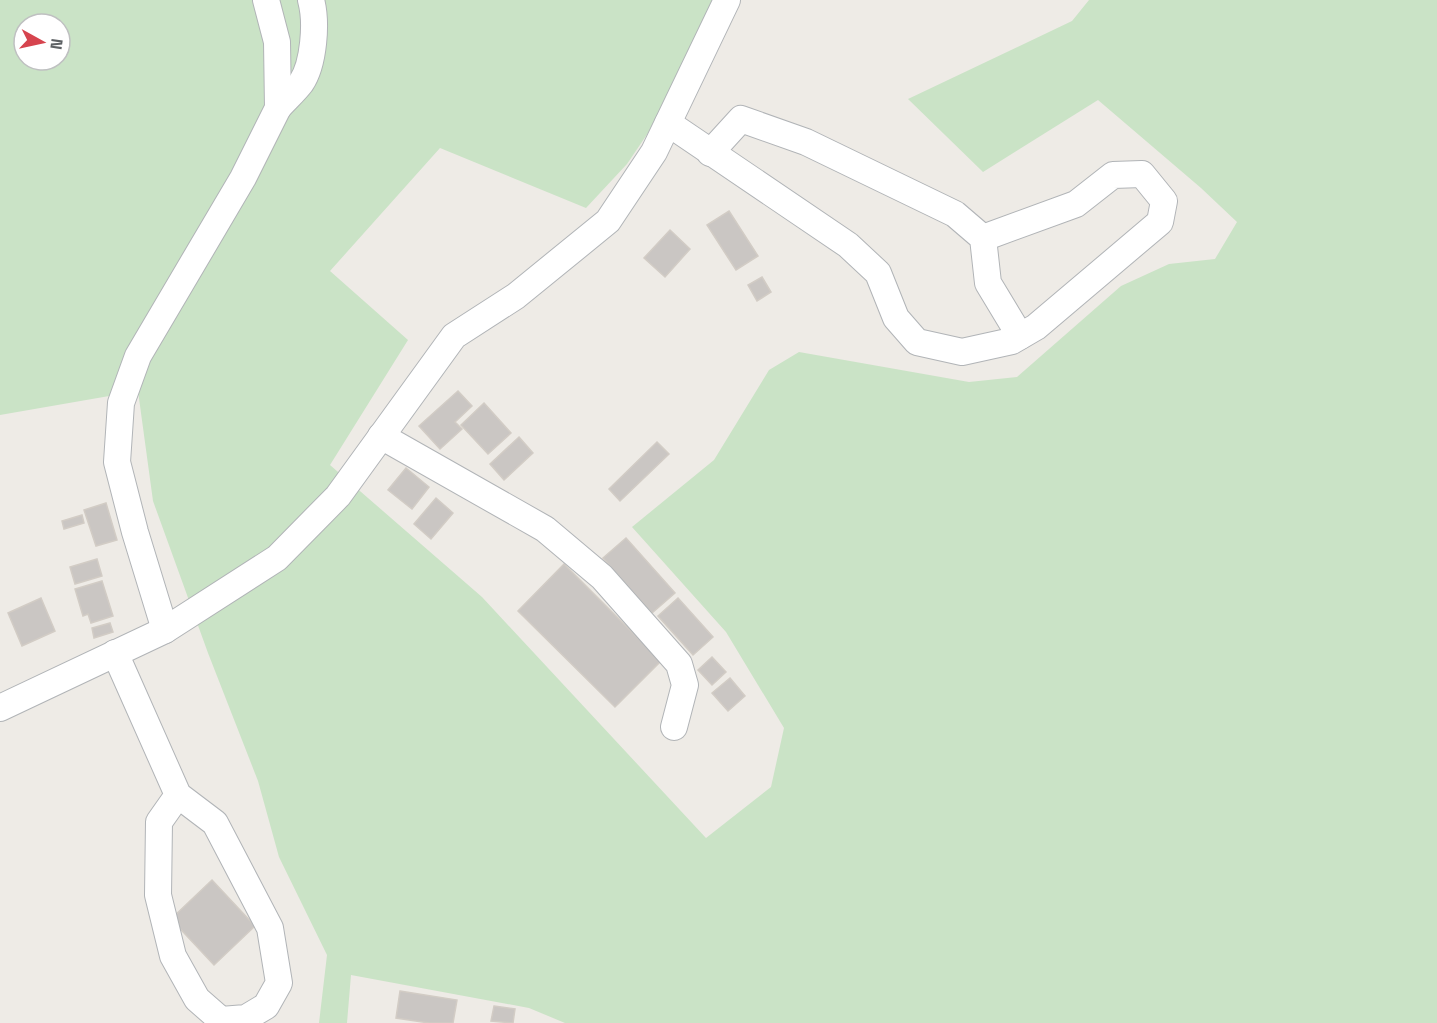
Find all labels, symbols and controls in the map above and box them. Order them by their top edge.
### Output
north arrow [12,12,72,72]
text: N [45,37,68,51]

